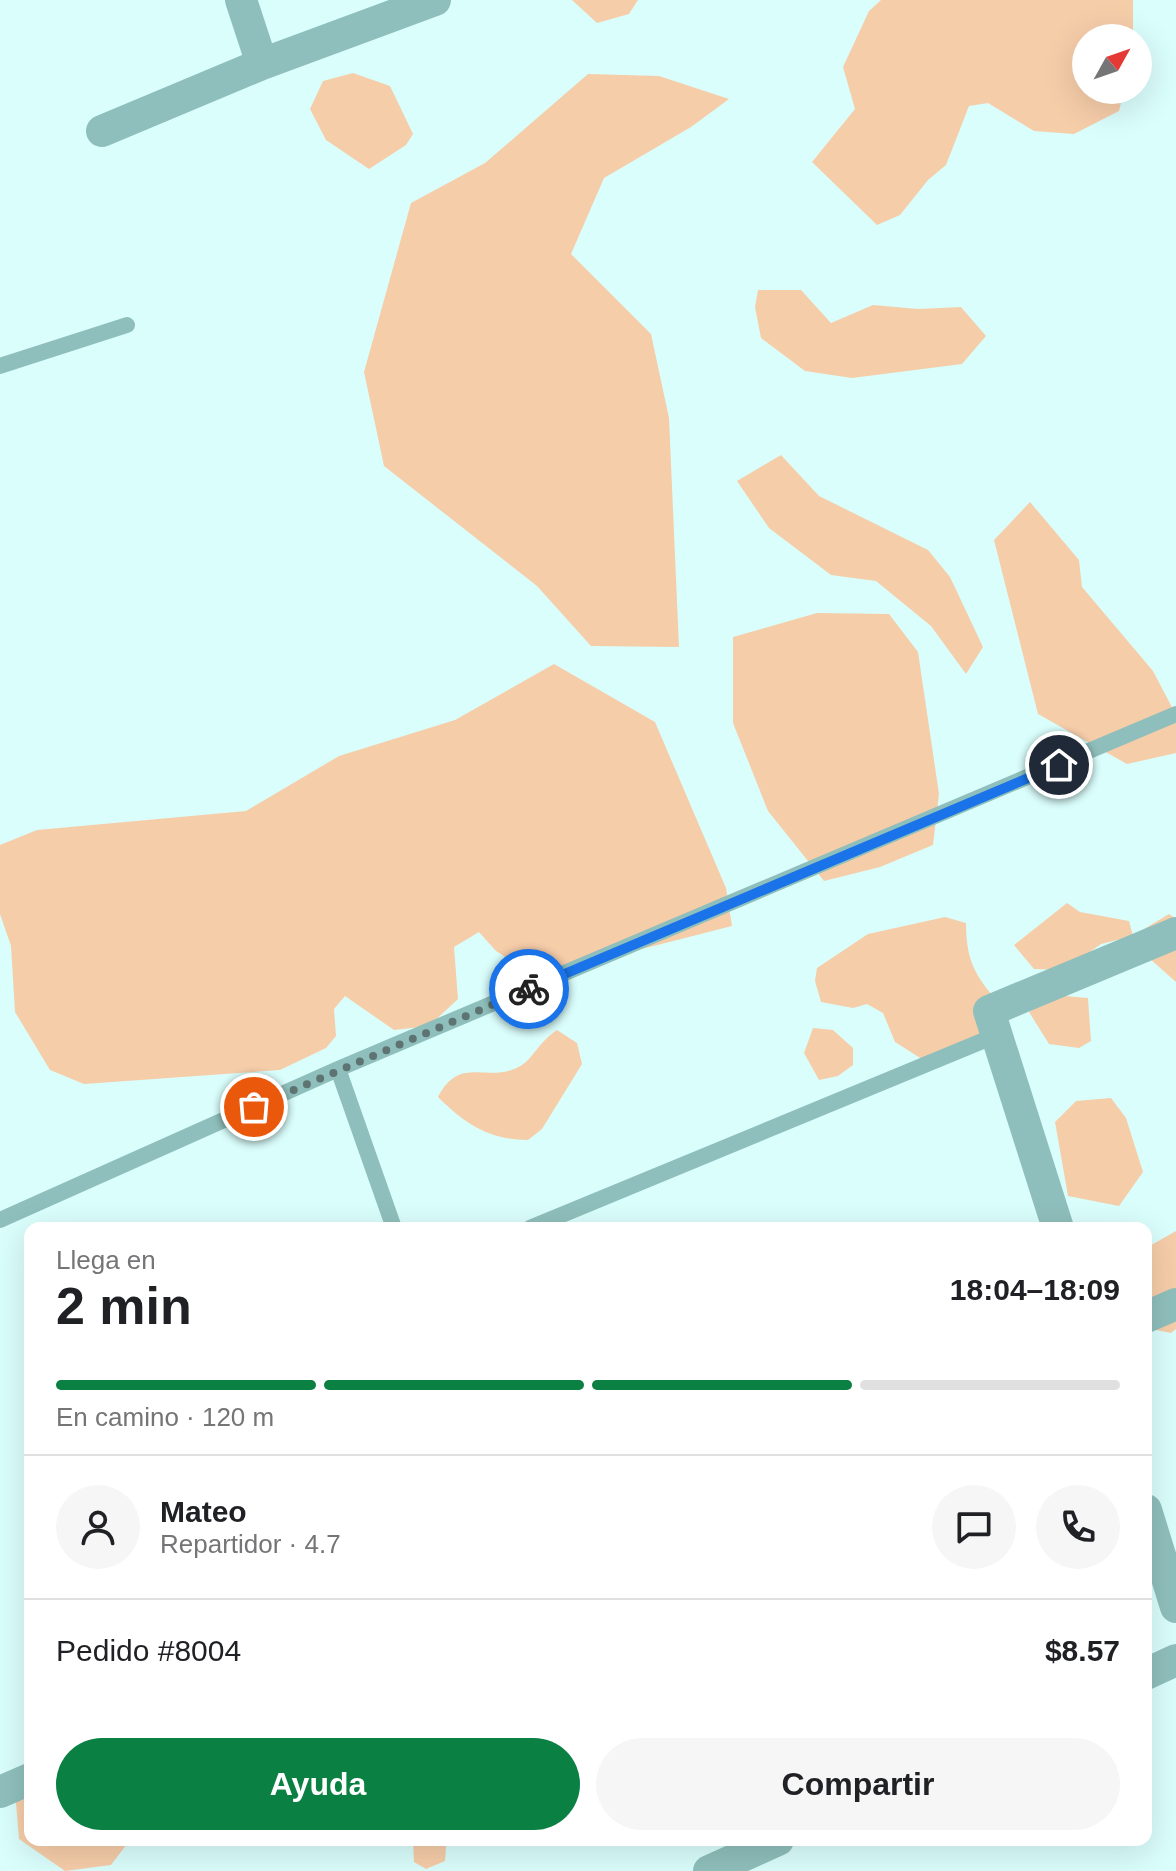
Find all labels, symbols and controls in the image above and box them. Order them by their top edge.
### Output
north arrow [1072,24,1152,104]
map controls [1072,24,1152,104]
pin [1025,731,1093,799]
icon: home [1037,743,1081,787]
courier [489,949,569,1029]
icon: bike [507,967,551,1011]
pin [220,1073,288,1141]
icon: bag [232,1085,276,1129]
text: Llega en [56,1245,156,1275]
text: 18:04–18:09 [950,1273,1120,1306]
text: 2 min [56,1277,192,1335]
text: En camino · 120 m [56,1402,274,1432]
button: person [56,1485,140,1569]
button: chat [932,1485,1016,1569]
button: phone [1036,1485,1120,1569]
text: Mateo [160,1495,247,1528]
text: Repartidor · 4.7 [160,1529,341,1559]
text: Pedido #8004 [56,1634,241,1667]
text: $8.57 [1045,1634,1120,1667]
button: Ayuda [56,1738,580,1830]
button: Compartir [596,1738,1120,1830]

